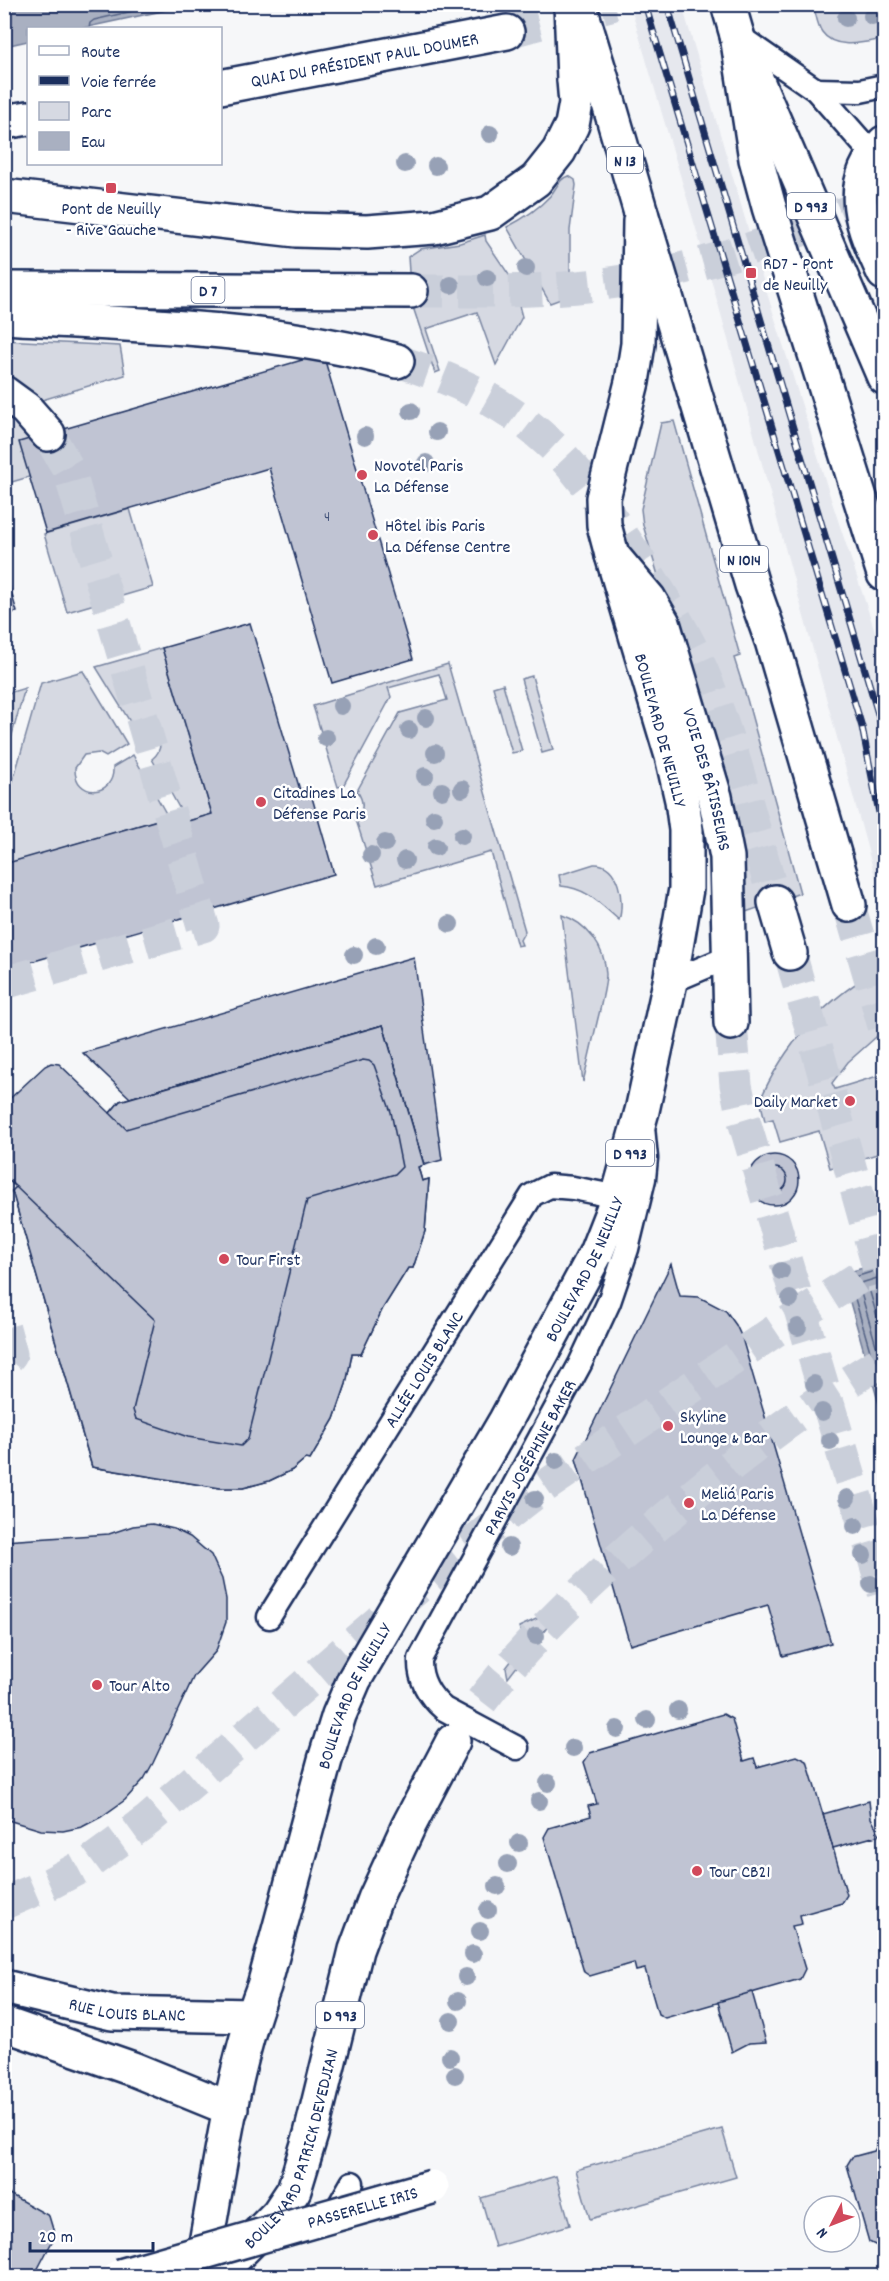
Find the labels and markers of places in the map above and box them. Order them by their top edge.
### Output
marker: Pont de Neuilly - Rive Gauche [104,181,118,195]
place label: Pont de Neuilly - Rive Gauche [61,198,161,244]
place label: RD7 - Pont de Neuilly [763,253,834,299]
marker: RD7 - Pont de Neuilly [744,266,758,280]
place label: Novotel Paris La Défense [374,455,464,501]
marker: Novotel Paris La Défense [355,468,369,482]
place label: Hôtel ibis Paris La Défense Centre [385,515,511,561]
marker: Hôtel ibis Paris La Défense Centre [366,528,380,542]
place label: Citadines La Défense Paris [273,782,366,828]
marker: Citadines La Défense Paris [254,795,268,809]
place label: Daily Market [754,1091,838,1116]
marker: Daily Market [843,1094,857,1108]
place label: Tour First [236,1249,301,1274]
marker: Tour First [217,1252,231,1266]
place label: Skyline Lounge & Bar [680,1406,767,1452]
marker: Skyline Lounge & Bar [661,1419,675,1433]
place label: Meliá Paris La Défense [701,1483,776,1529]
marker: Meliá Paris La Défense [682,1496,696,1510]
place label: Tour Alto [109,1675,170,1700]
marker: Tour Alto [90,1678,104,1692]
place label: Tour CB21 [709,1861,770,1886]
marker: Tour CB21 [690,1864,704,1878]

